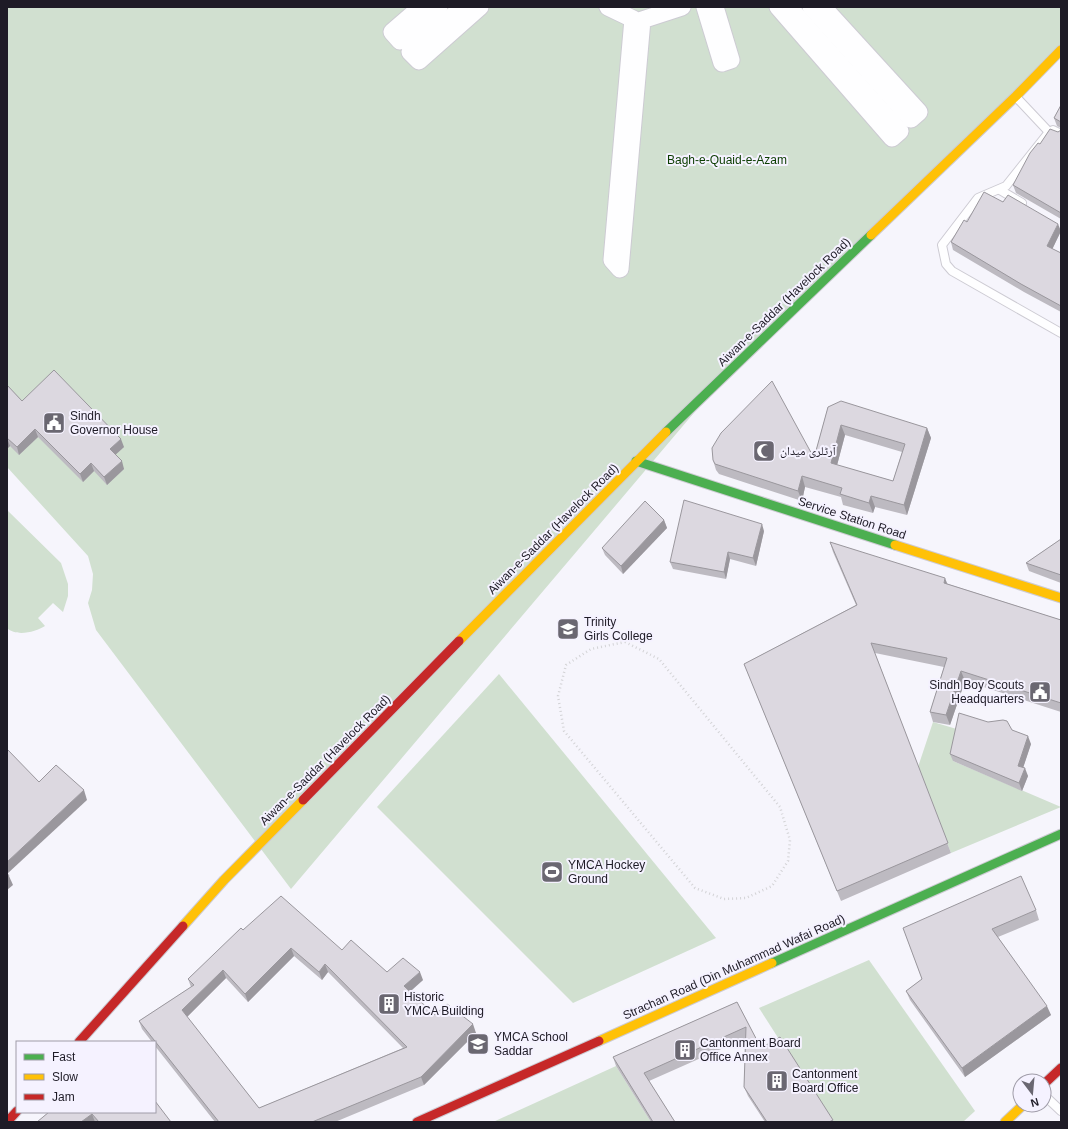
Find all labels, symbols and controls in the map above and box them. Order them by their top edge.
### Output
park label: Bagh-e-Quaid-e-Azam [667,153,787,167]
street label: Aiwan-e-Saddar (Havelock Road) [715,235,853,369]
place label: Sindh Governor House [70,409,158,437]
public building icon: Sindh Governor House [41,410,67,436]
mosque icon: آرٹلری میدان [751,438,777,464]
place label: آرٹلری میدان [780,444,836,458]
street label: Aiwan-e-Saddar (Havelock Road) [485,461,621,597]
street label: Service Station Road [796,494,908,542]
place label: Trinity Girls College [584,615,653,643]
school or university icon: Trinity Girls College [555,616,581,642]
place label: Sindh Boy Scouts Headquarters [929,678,1024,706]
public building icon: Sindh Boy Scouts Headquarters [1027,679,1053,705]
street label: Aiwan-e-Saddar (Havelock Road) [257,692,393,828]
place label: YMCA Hockey Ground [568,858,645,886]
sports icon: YMCA Hockey Ground [539,859,565,885]
street label: Strachan Road (Din Muhammad Wafai Road) [621,911,847,1023]
place label: Historic YMCA Building [404,990,484,1018]
building icon: Historic YMCA Building [376,991,402,1017]
place label: YMCA School Saddar [494,1030,568,1058]
school or university icon: YMCA School Saddar [465,1031,491,1057]
place label: Cantonment Board Office Annex [700,1036,801,1064]
building icon: Cantonment Board Office Annex [672,1037,698,1063]
legend [16,1041,156,1113]
text: Fast [52,1050,76,1064]
place label: Cantonment Board Office [792,1067,859,1095]
building icon: Cantonment Board Office [764,1068,790,1094]
text: Slow [52,1070,78,1084]
north arrow [1012,1073,1052,1113]
text: Jam [52,1090,75,1104]
text: N [1029,1096,1040,1109]

